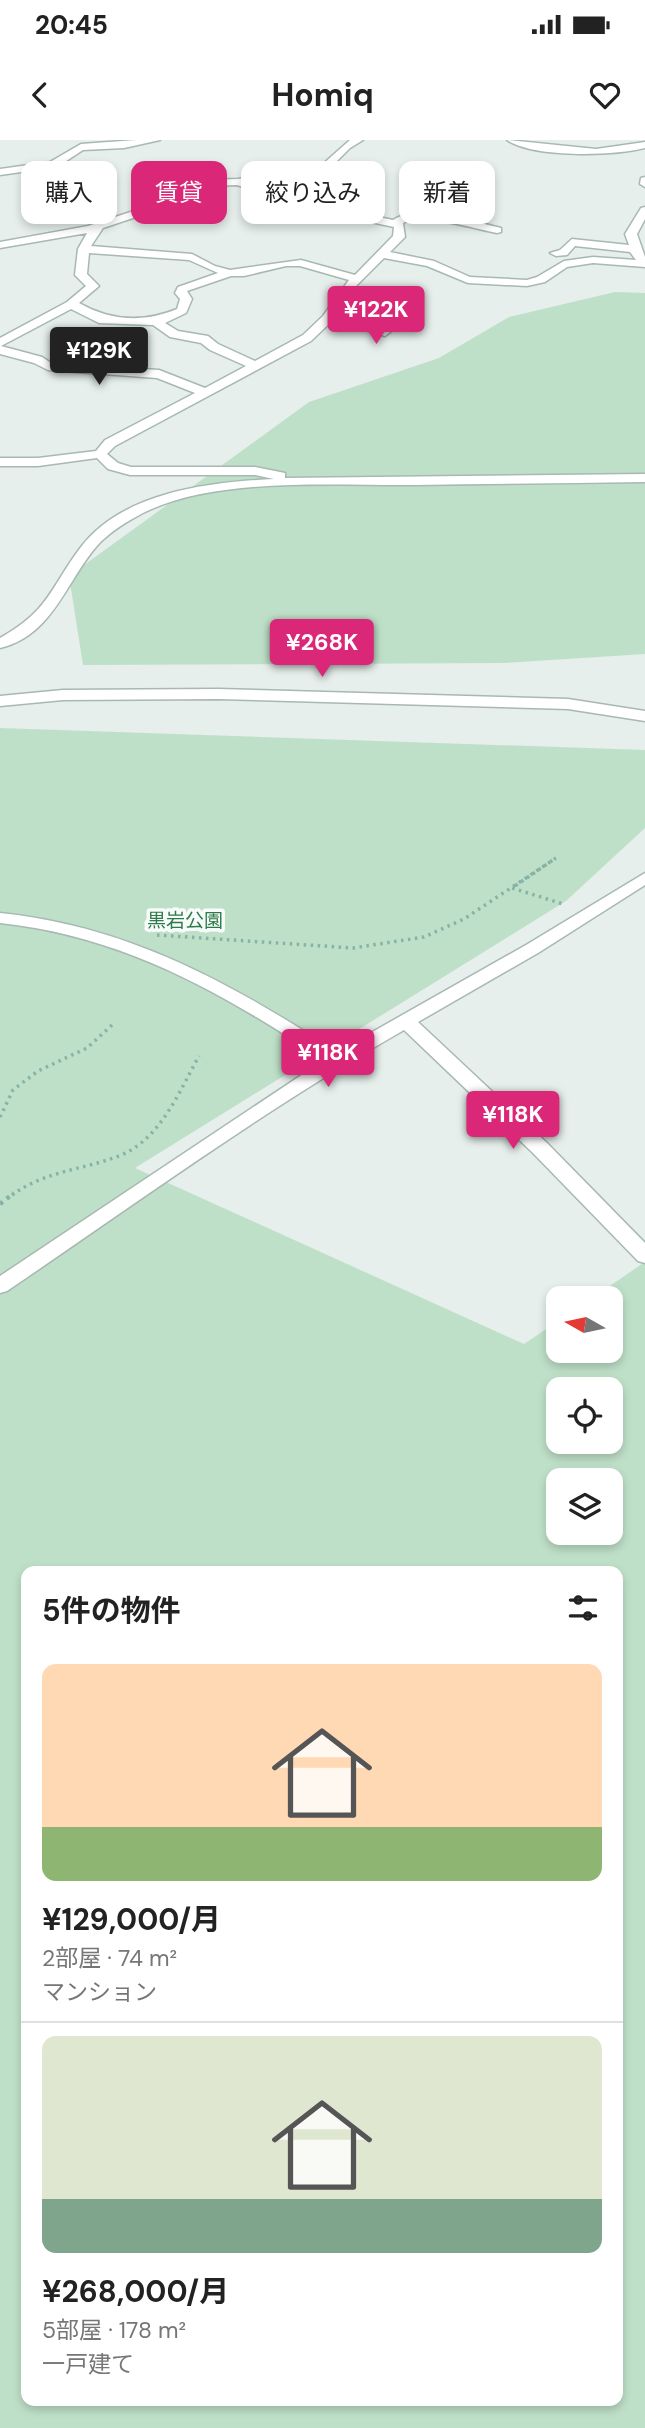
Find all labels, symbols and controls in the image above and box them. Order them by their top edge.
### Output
text: 20:45 [35,8,108,42]
text: Homiq [271,74,374,116]
icon: back [21,76,59,114]
icon: heart [586,76,624,114]
chip: 購入 [21,161,117,224]
chip: 賃貸 [131,161,227,224]
chip: 絞り込み [241,161,385,224]
chip: 新着 [399,161,495,224]
pin: ¥122K [327,286,425,346]
text: ¥122K [344,294,408,324]
pin: ¥129K [50,328,148,387]
text: ¥129K [66,335,132,365]
pin: ¥268K [273,620,371,679]
text: ¥268K [286,627,358,657]
park label: 黒岩公園 [147,908,223,933]
pin: ¥118K [279,1030,377,1089]
text: ¥118K [297,1037,359,1067]
pin: ¥118K [464,1091,562,1151]
text: ¥118K [482,1099,544,1129]
north arrow [546,1286,623,1363]
map controls [546,1286,623,1545]
button: locate [546,1377,623,1454]
button: layers [546,1468,623,1545]
icon: filters [564,1589,602,1627]
text: 5件の物件 [42,1591,181,1630]
icon: home [259,1710,385,1836]
text: ¥129,000/月 [42,1900,221,1939]
text: 2部屋 · 74 m² [42,1943,177,1973]
text: マンション [42,1977,157,2007]
icon: home [259,2082,385,2208]
text: ¥268,000/月 [42,2272,229,2311]
text: 5部屋 · 178 m² [42,2315,186,2345]
text: 一戸建て [42,2349,134,2379]

